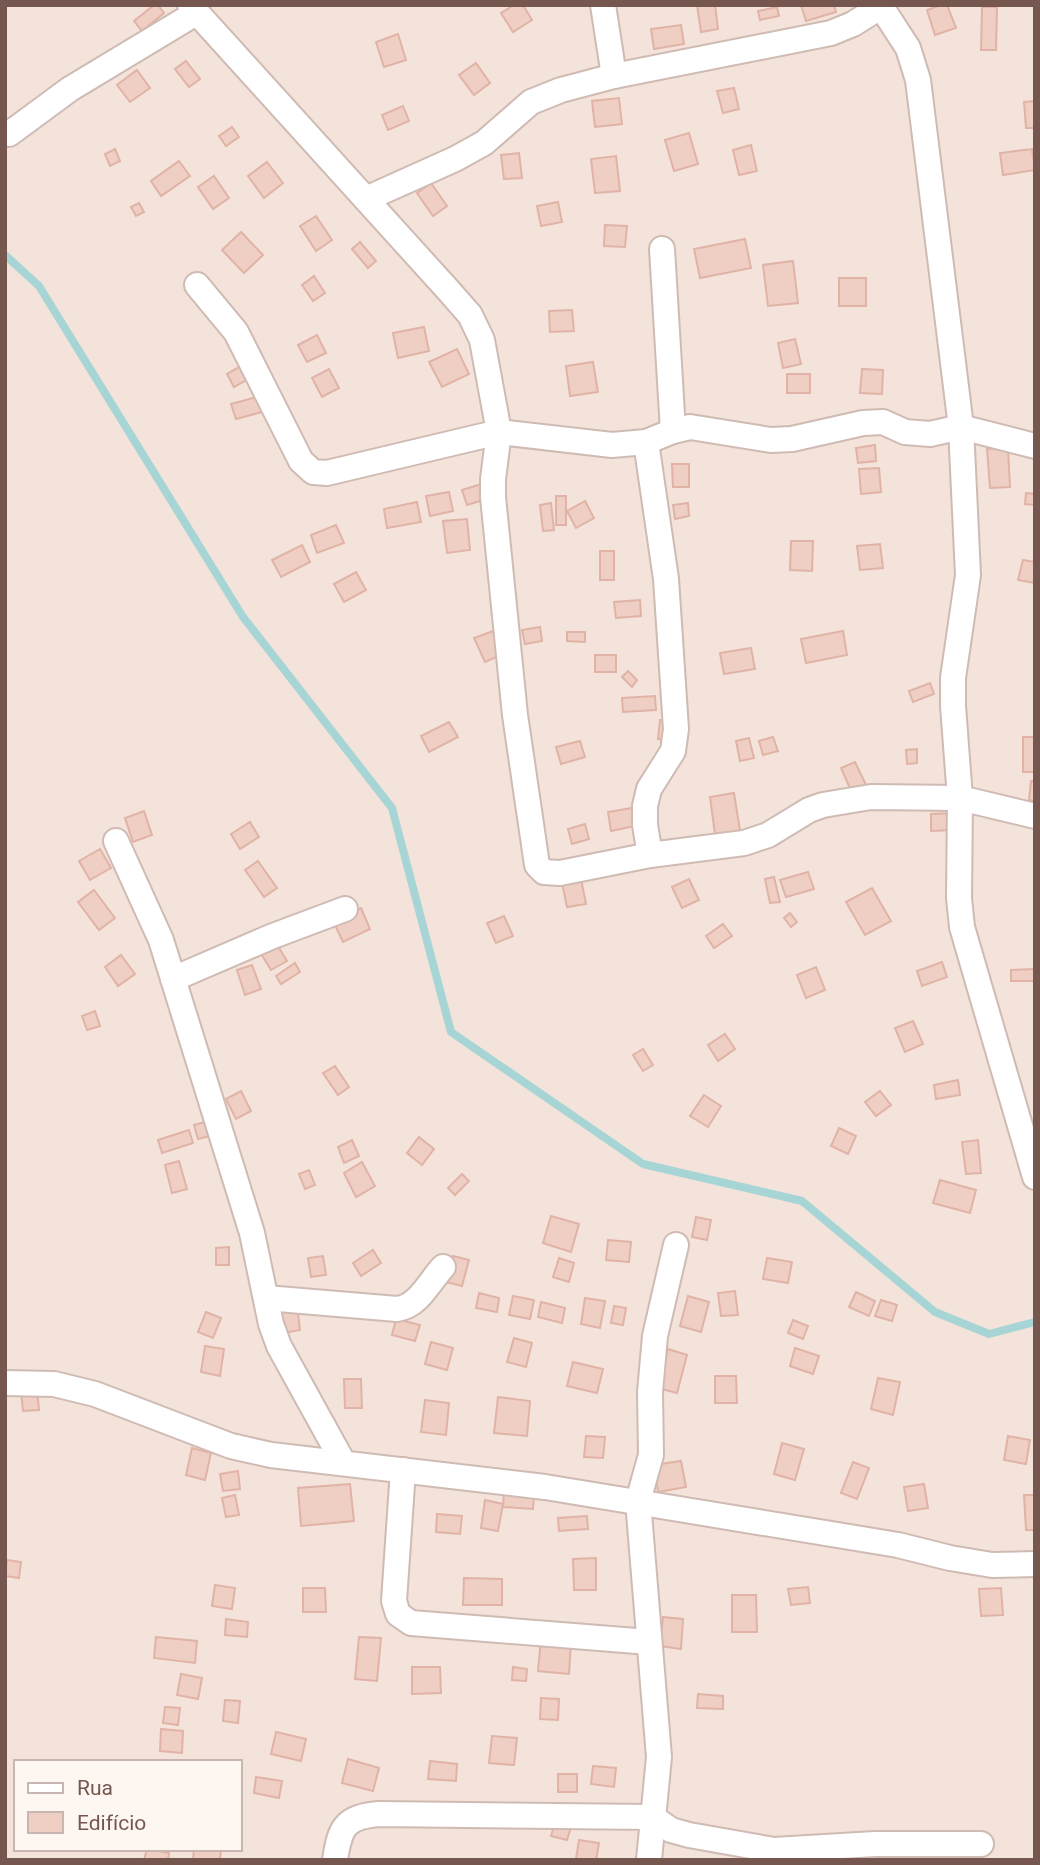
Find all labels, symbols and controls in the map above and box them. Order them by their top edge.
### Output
legend [14,1760,242,1851]
text: Rua [77,1776,113,1800]
text: Edifício [77,1811,146,1835]

